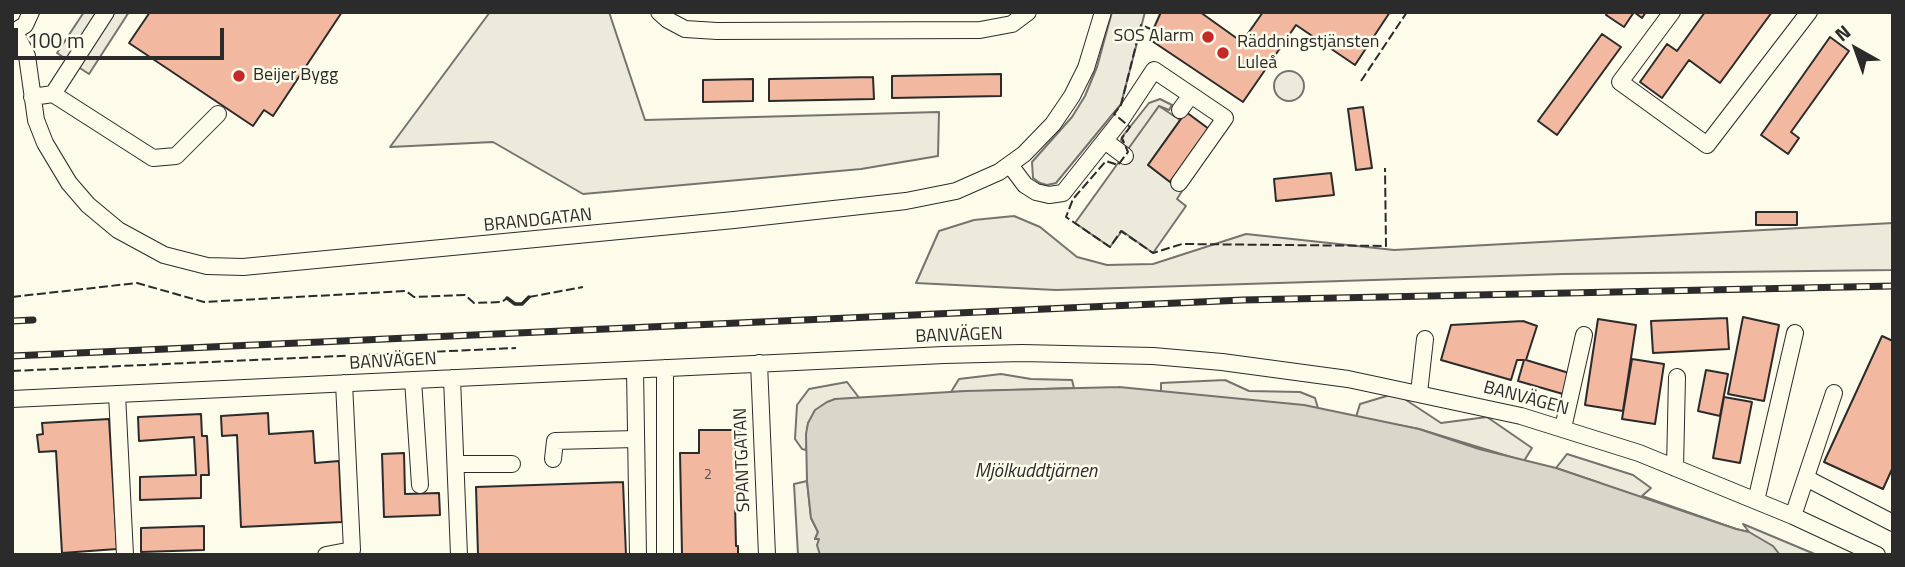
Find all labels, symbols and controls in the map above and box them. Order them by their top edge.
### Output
scale bar [18,14,228,58]
north arrow [1821,14,1891,84]
text: N [1828,17,1857,48]
text: 100 m [27,24,84,56]
place label: SOS Alarm [1113,26,1194,48]
marker: SOS Alarm [1200,29,1216,45]
place label: Räddningstjänsten Luleå [1237,32,1379,74]
marker: Räddningstjänsten Luleå [1215,45,1231,61]
place label: Beijer Bygg [253,65,338,87]
marker: Beijer Bygg [231,68,247,84]
street label: BRANDGATAN [483,205,593,237]
street label: BANVÄGEN [915,324,1003,348]
street label: BANVÄGEN [349,349,437,375]
street label: BANVÄGEN [1481,377,1571,421]
street label: SPANTGATAN [730,407,756,513]
water label: Mjölkuddtjärnen [975,461,1097,483]
house number: 2 [704,468,712,484]

